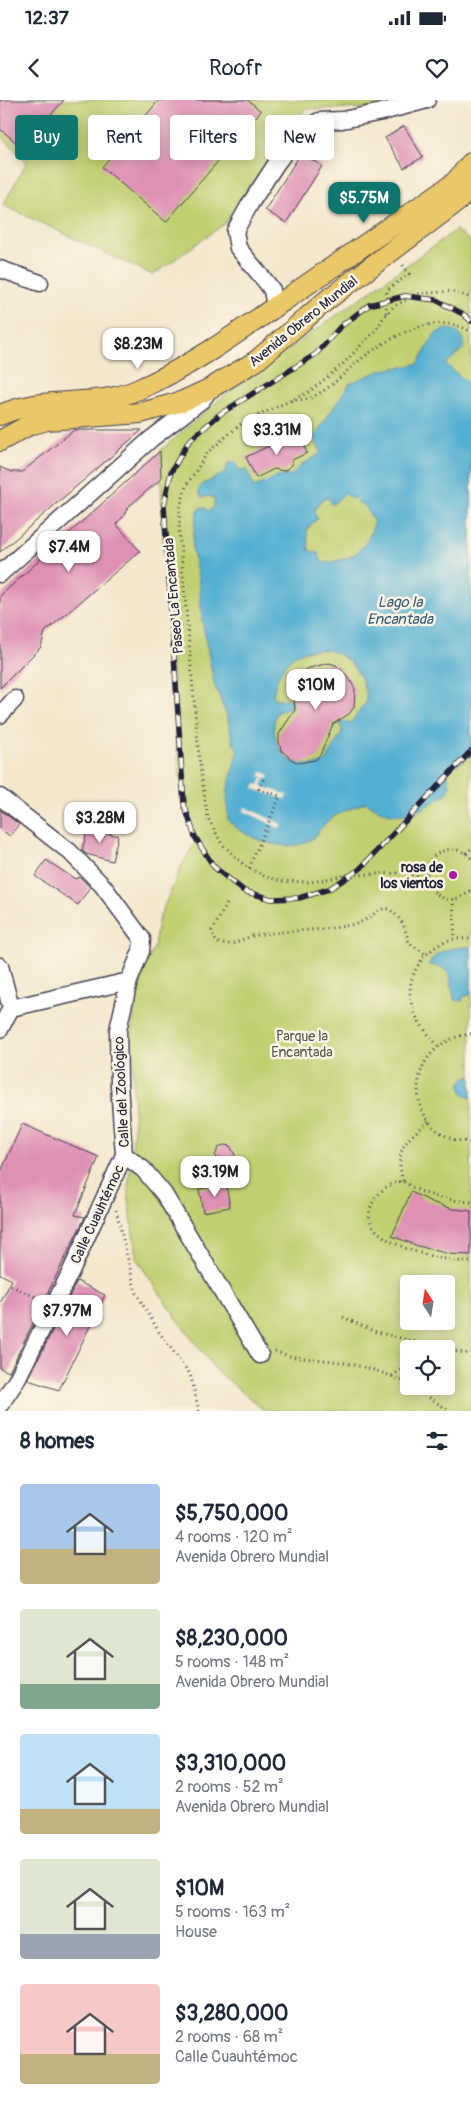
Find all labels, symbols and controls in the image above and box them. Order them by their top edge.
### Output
text: 12:37 [25,6,69,30]
icon: back [20,54,48,82]
text: Roofr [209,54,262,82]
icon: heart [423,54,451,82]
chip: Buy [15,115,78,160]
chip: Rent [88,115,160,160]
chip: Filters [170,115,255,160]
chip: New [265,115,334,160]
pin: $5.75M [323,182,405,224]
text: $5.75M [339,188,389,208]
street label: Avenida Obrero Mundial [246,272,361,370]
pin: $8.23M [97,328,179,370]
text: $8.23M [113,334,163,354]
pin: $3.31M [236,414,318,456]
text: $3.31M [253,420,301,440]
pin: $7.4M [34,530,104,573]
text: $7.4M [48,537,90,557]
street label: Paseo La Encantada [160,537,187,655]
water label: Lago la Encantada [367,593,434,629]
pin: $10M [286,668,346,711]
text: $10M [297,675,335,695]
pin: $3.28M [59,802,141,844]
text: $3.28M [75,808,125,828]
place label: rosa de los vientos [380,859,444,892]
marker: rosa de los vientos [447,869,459,881]
park label: Parque la Encantada [271,1028,333,1061]
street label: Calle del Zoológico [110,1036,133,1148]
pin: $3.19M [174,1156,256,1198]
street label: Calle Cuauhtémoc [67,1162,128,1266]
text: $3.19M [191,1162,239,1182]
north arrow [400,1275,455,1330]
map controls [400,1275,455,1395]
pin: $7.97M [26,1294,108,1337]
text: $7.97M [43,1301,91,1321]
button: locate [400,1340,455,1395]
icon: filters [423,1427,451,1455]
text: 8 homes [20,1428,94,1455]
text: $5,750,000 [175,1500,288,1527]
icon: home [60,1504,120,1564]
text: 4 rooms · 120 m² [175,1527,292,1547]
text: Avenida Obrero Mundial [175,1547,329,1567]
text: $8,230,000 [175,1625,288,1652]
icon: home [60,1629,120,1689]
text: 5 rooms · 148 m² [175,1652,289,1672]
text: Avenida Obrero Mundial [175,1672,329,1692]
text: $3,310,000 [175,1750,286,1777]
icon: home [60,1754,120,1814]
text: 2 rooms · 52 m² [175,1777,284,1797]
text: Avenida Obrero Mundial [175,1797,329,1817]
text: $10M [175,1875,224,1902]
icon: home [60,1879,120,1939]
text: 5 rooms · 163 m² [175,1902,290,1922]
text: House [175,1922,217,1942]
text: $3,280,000 [175,2000,288,2027]
icon: home [60,2004,120,2064]
text: 2 rooms · 68 m² [175,2027,283,2047]
text: Calle Cuauhtémoc [175,2047,298,2067]

